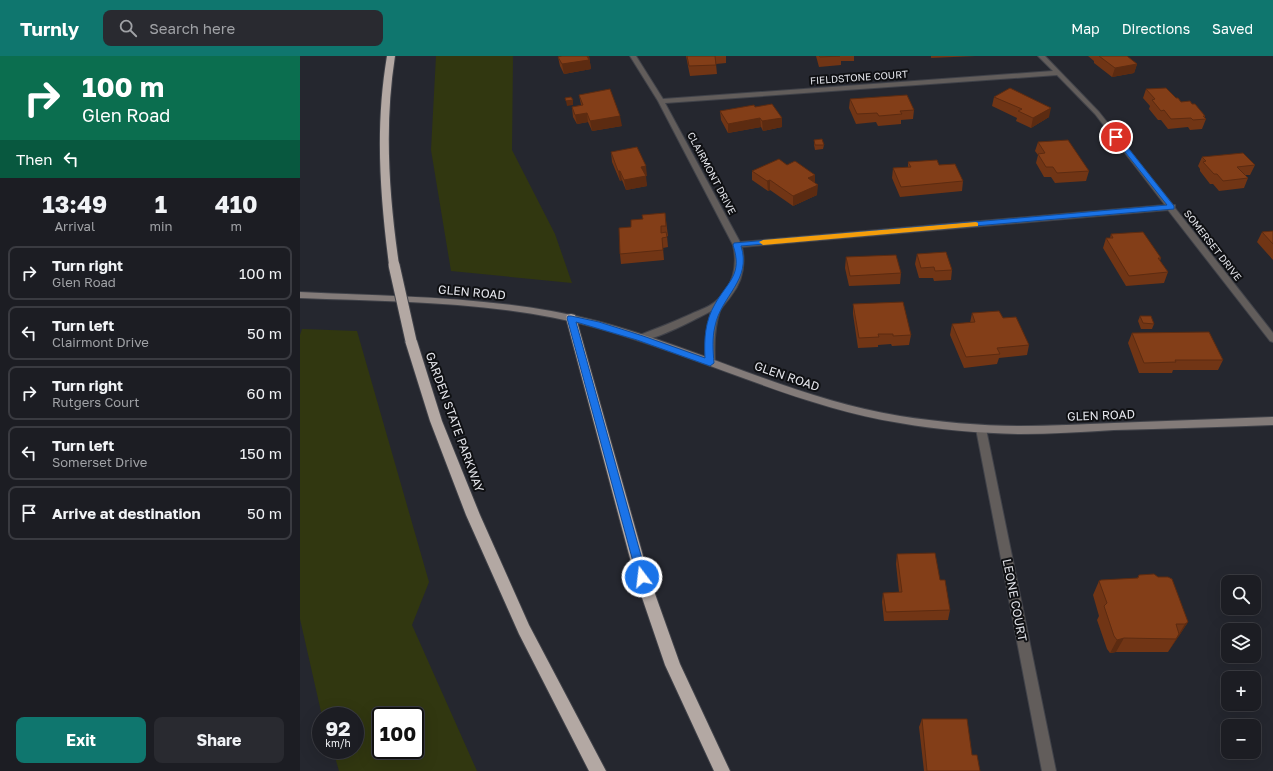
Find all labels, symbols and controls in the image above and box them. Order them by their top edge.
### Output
search box [103,10,383,46]
text: Turnly [20,17,79,40]
icon: search [117,17,139,39]
text: Search here [149,19,235,37]
text: Map [1071,20,1100,37]
text: Directions [1122,20,1190,37]
text: Saved [1212,20,1253,37]
street label: FIELDSTONE COURT [810,68,908,86]
text: 100 m [82,70,164,103]
icon: right [16,72,68,124]
text: Glen Road [82,104,170,126]
pin [1099,120,1133,154]
icon: arrive [1105,126,1127,148]
street label: CLAIRMONT DRIVE [685,130,739,216]
icon: left [60,148,82,170]
text: Then [16,150,52,168]
text: 13:49 [42,189,107,218]
text: 1 [155,189,167,218]
text: 410 [215,189,258,218]
street label: SOMERSET DRIVE [1182,207,1244,283]
text: Arrival [54,218,95,234]
text: min [149,218,172,234]
text: m [230,218,242,234]
text: Turn right [52,256,123,274]
icon: right [18,262,40,284]
text: 100 m [239,264,282,282]
text: Glen Road [52,274,116,290]
street label: GLEN ROAD [437,282,507,302]
text: Turn left [52,316,114,334]
icon: left [18,322,40,344]
text: 50 m [247,324,282,342]
text: Clairmont Drive [52,334,149,350]
street label: GARDEN STATE PARKWAY [423,350,487,494]
street label: GLEN ROAD [752,358,822,394]
text: Turn right [52,376,123,394]
icon: right [18,382,40,404]
text: 60 m [247,384,282,402]
text: Rutgers Court [52,394,139,410]
street label: GLEN ROAD [1067,406,1135,424]
text: Turn left [52,436,114,454]
icon: left [18,442,40,464]
text: 150 m [240,444,282,462]
text: Somerset Drive [52,454,147,470]
icon: arrive [18,502,40,524]
text: Arrive at destination [52,504,201,522]
text: 50 m [247,504,282,522]
position arrow [621,556,663,598]
street label: LEONE COURT [1000,557,1030,643]
map controls [1221,575,1261,759]
button: search [1221,575,1261,615]
button: layers [1221,623,1261,663]
button: + [1221,671,1261,711]
speed limit sign: 100 [372,707,424,759]
text: 92 [326,716,350,740]
button: Exit [16,717,146,763]
button: Share [154,717,284,763]
button: − [1221,719,1261,759]
text: km/h [325,737,351,749]

